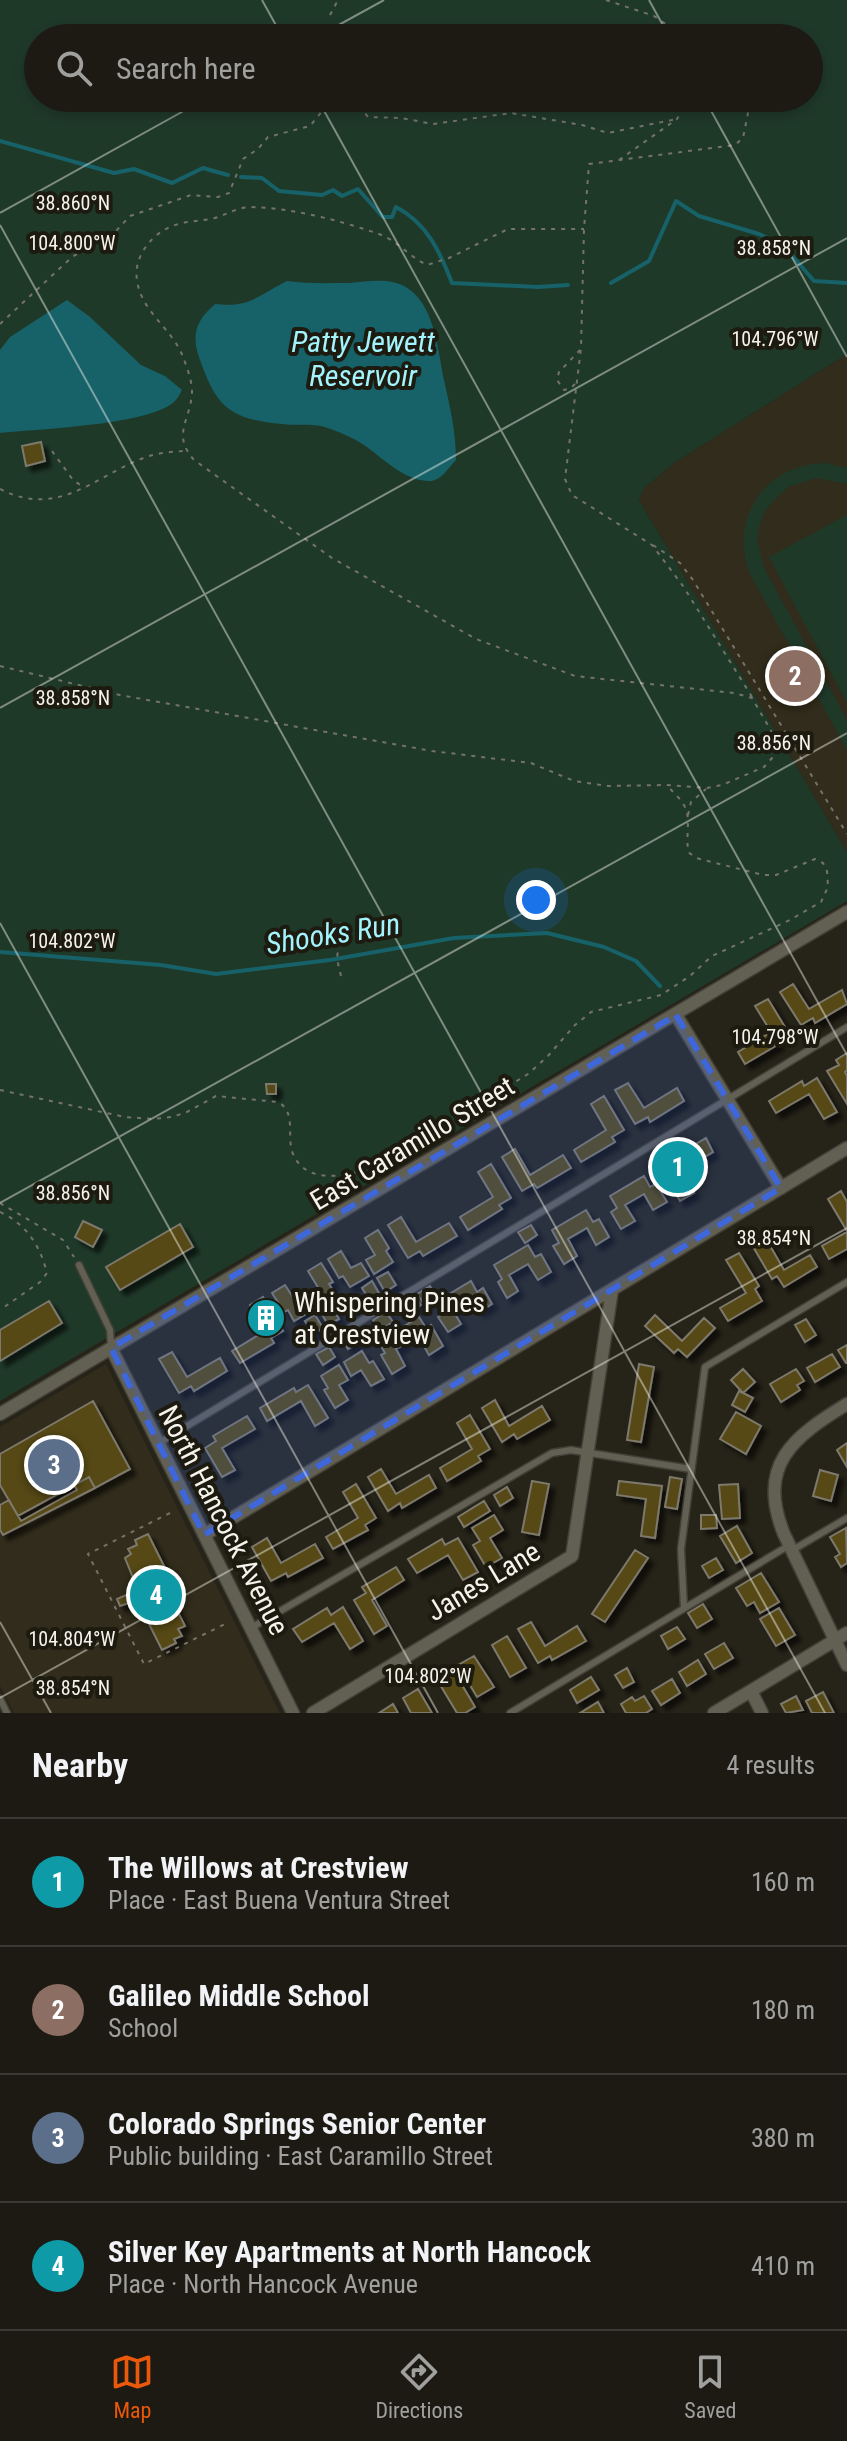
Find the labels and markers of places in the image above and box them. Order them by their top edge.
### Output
pin: 2 [769,646,821,706]
pin: 1 [652,1137,704,1197]
place label: Whispering Pines at Crestview [294,1286,485,1351]
building icon: Whispering Pines at Crestview [245,1297,287,1339]
pin: 3 [28,1435,80,1495]
pin: 4 [130,1565,182,1625]

